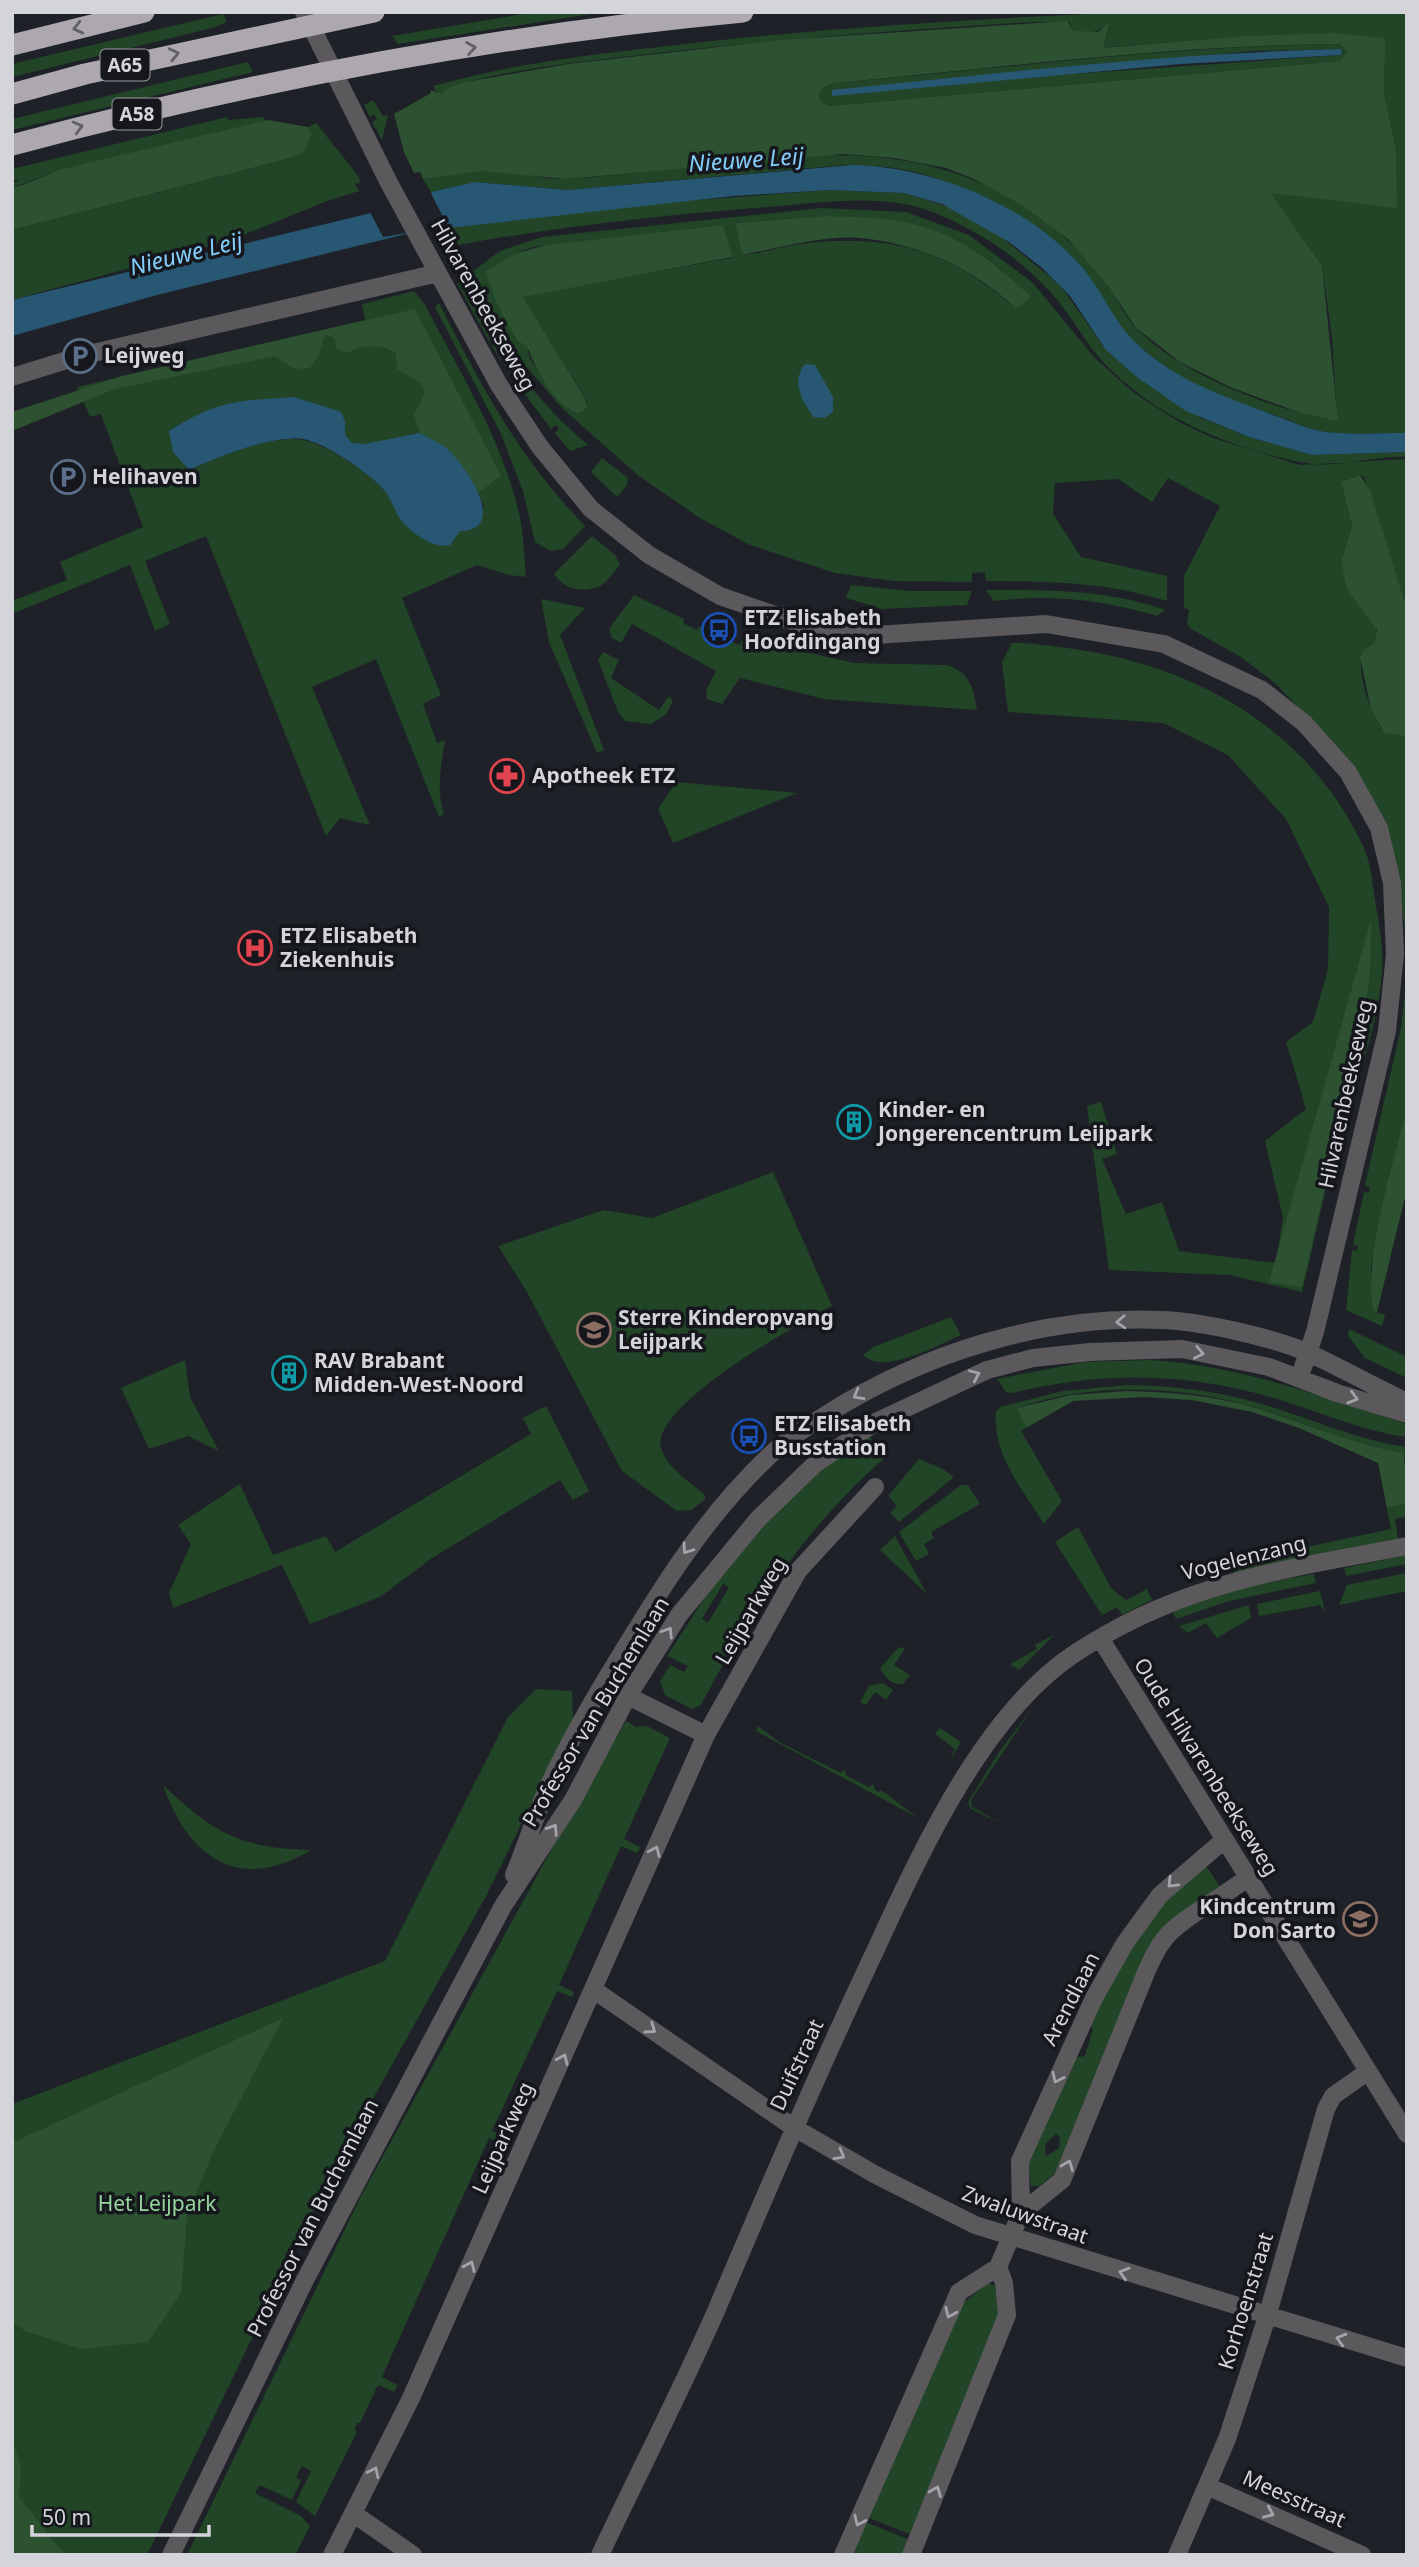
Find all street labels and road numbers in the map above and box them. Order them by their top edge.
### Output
road number: A65 [100,50,150,80]
road number: A58 [113,98,162,130]
street label: Hilvarenbeekseweg [425,214,543,395]
street label: Hilvarenbeekseweg [1311,997,1379,1191]
street label: Vogelenzang [1179,1528,1309,1586]
street label: Leijparkweg [708,1552,792,1669]
street label: Professor van Buchemlaan [515,1591,675,1832]
street label: Oude Hilvarenbeekseweg [1128,1652,1286,1881]
street label: Arendlaan [1035,1947,1106,2050]
street label: Duifstraat [763,2014,830,2115]
street label: Leijparkweg [465,2077,539,2198]
street label: Professor van Buchemlaan [240,2094,384,2341]
street label: Zwaluwstraat [958,2178,1093,2250]
street label: Korhoenstraat [1211,2228,1279,2373]
street label: Meesstraat [1239,2463,1351,2533]

